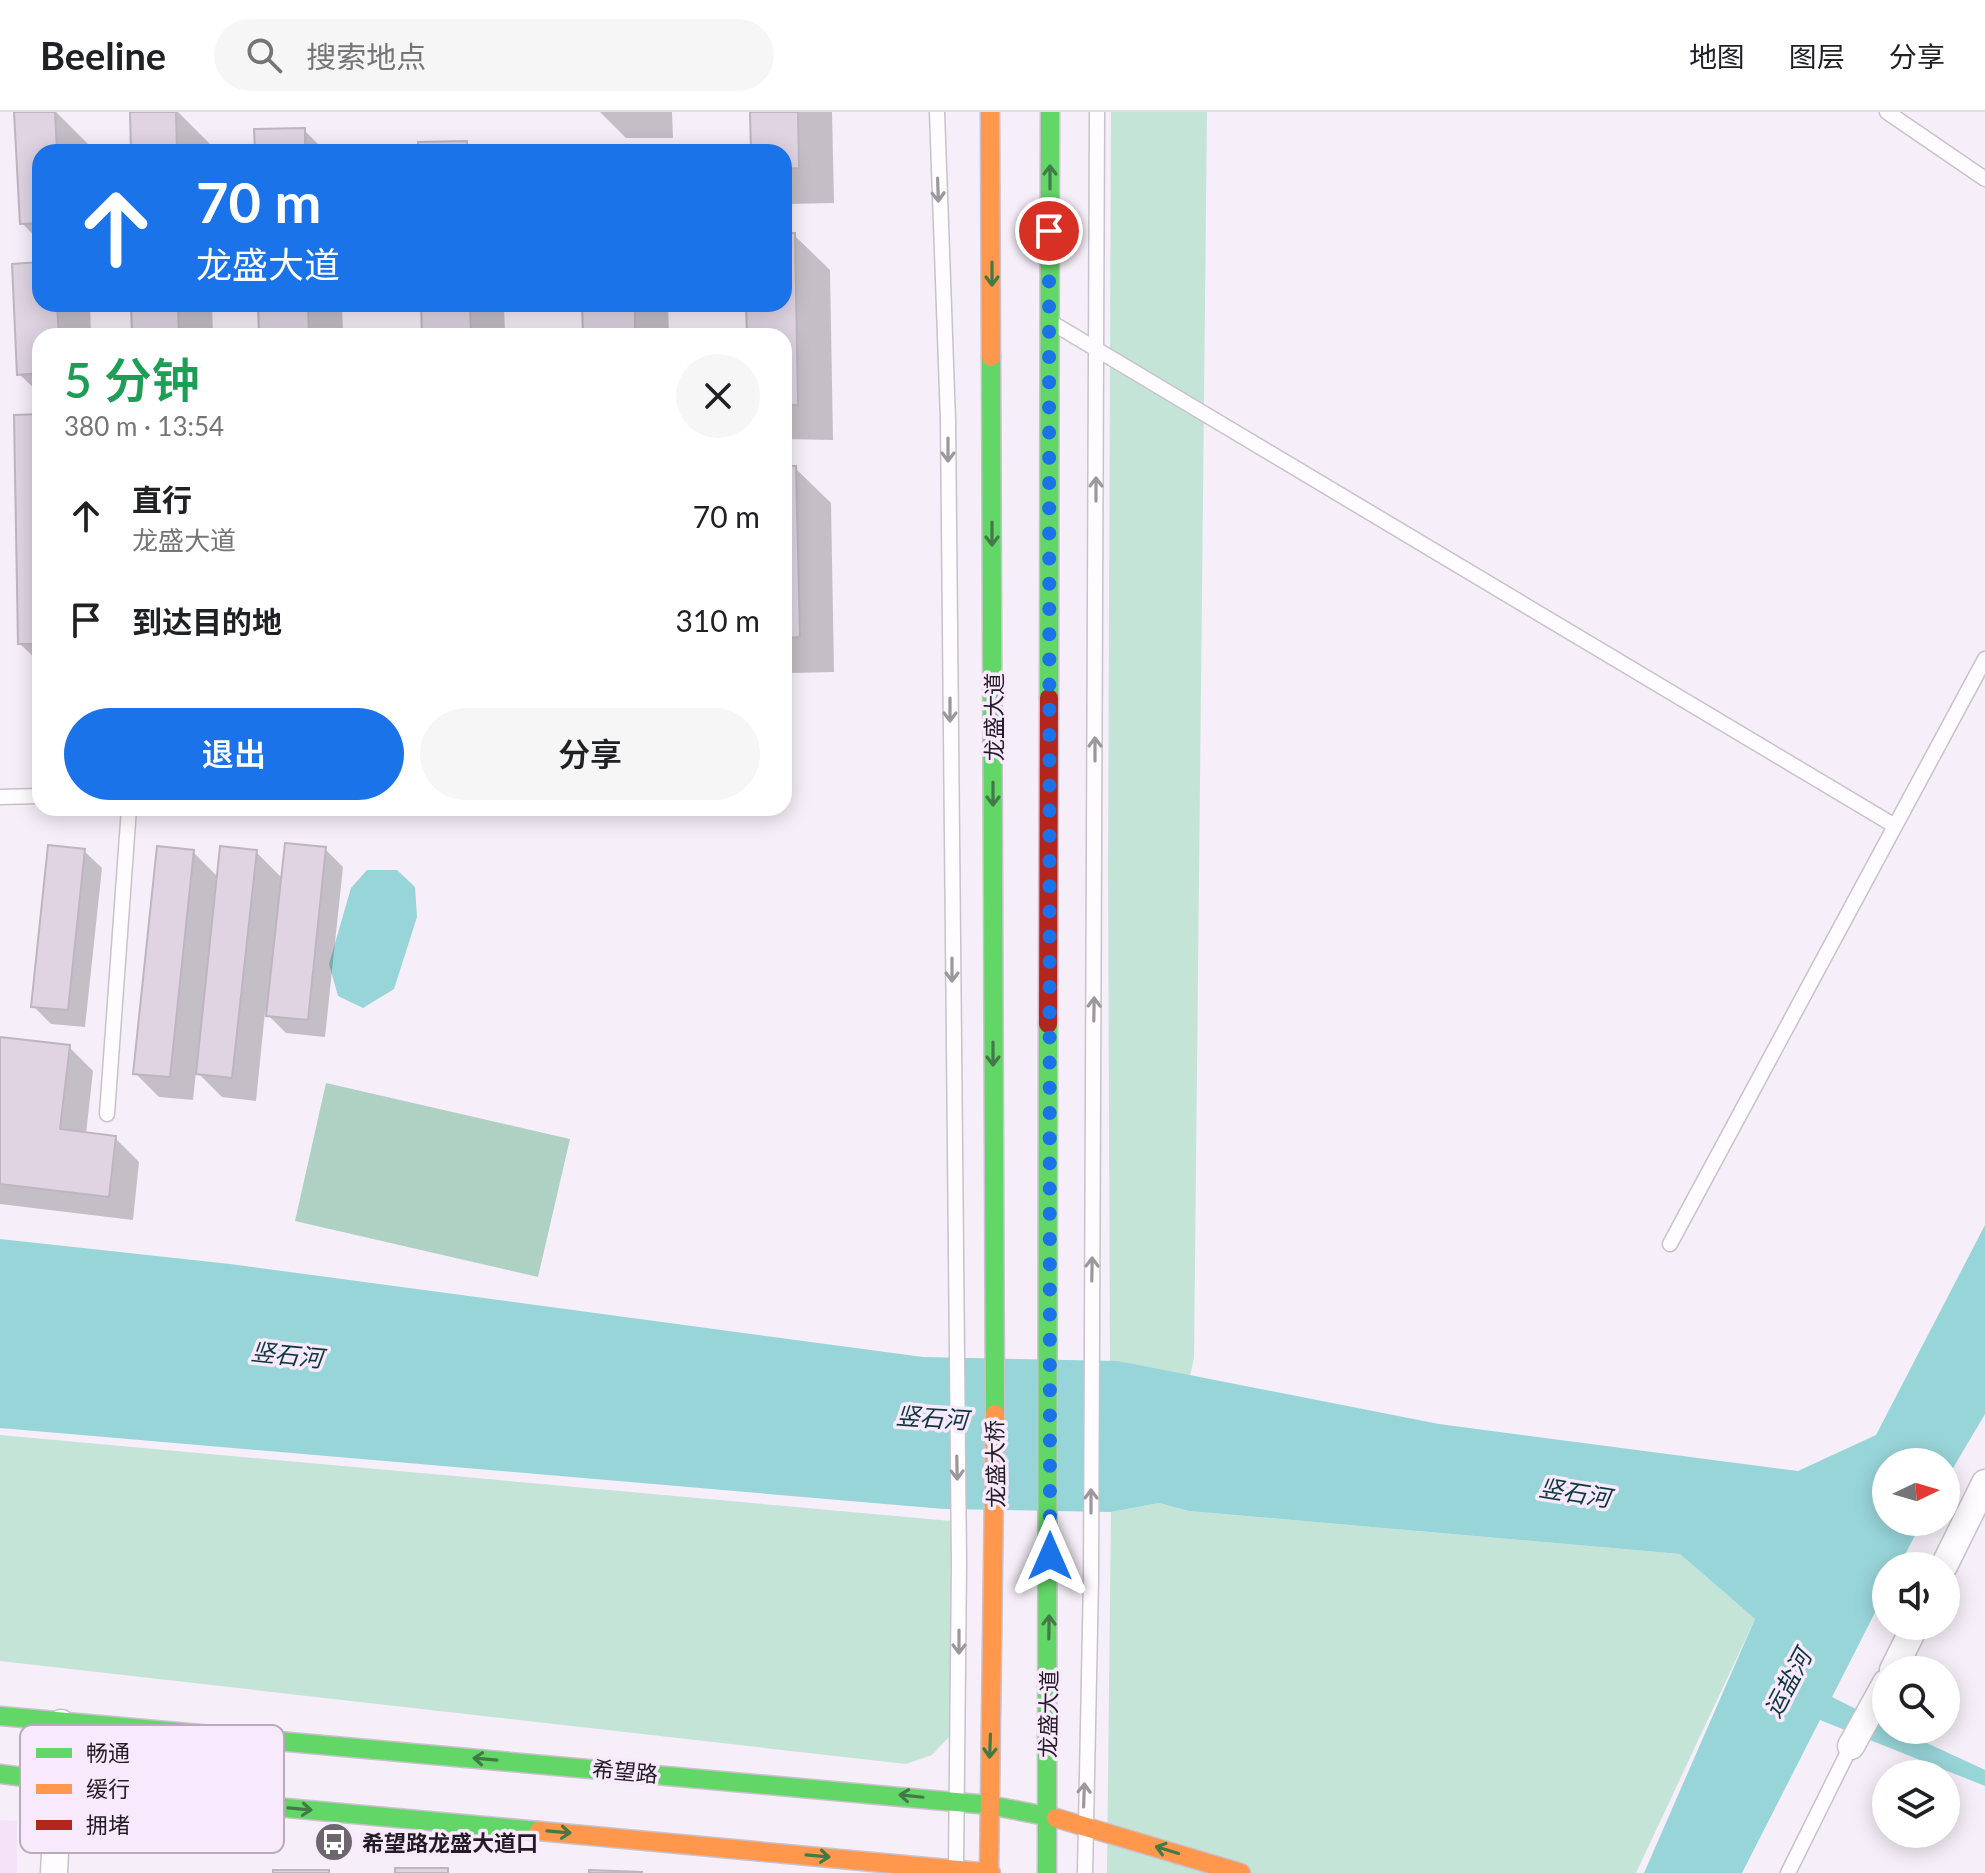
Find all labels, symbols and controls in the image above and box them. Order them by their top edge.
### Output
search box [214,19,774,91]
text: Beeline [40,32,166,78]
icon: search [242,33,286,77]
text: 搜索地点 [306,38,426,74]
text: 地图 [1689,39,1745,73]
text: 图层 [1789,39,1845,73]
text: 分享 [1889,39,1945,73]
one-way arrow [1042,164,1058,191]
text: 70 m [196,168,321,235]
icon: ahead [64,176,168,280]
one-way arrow [931,176,946,203]
pin [1015,197,1083,265]
icon: arrive [1027,209,1071,253]
text: 龙盛大道 [196,242,340,286]
one-way arrow [984,260,1000,287]
text: 5 分钟 [64,351,200,408]
button: close [676,354,760,438]
text: 380 m · 13:54 [64,410,224,442]
one-way arrow [940,436,956,463]
one-way arrow [1088,476,1104,503]
text: 直行 [132,481,192,517]
icon: ahead [64,494,108,538]
text: 70 m [693,498,760,534]
one-way arrow [984,520,1000,547]
text: 龙盛大道 [132,524,236,556]
icon: arrive [64,598,108,642]
text: 310 m [675,602,760,638]
text: 到达目的地 [132,603,282,639]
street label: 龙盛大道 [980,673,1007,761]
one-way arrow [942,696,958,723]
button: 退出 [64,708,404,800]
button: 分享 [420,708,760,800]
one-way arrow [1087,736,1103,763]
one-way arrow [985,780,1001,807]
one-way arrow [944,956,960,983]
one-way arrow [1086,996,1102,1023]
one-way arrow [985,1040,1001,1067]
one-way arrow [1084,1256,1100,1283]
water label: 竖石河 [250,1336,328,1373]
water label: 竖石河 [895,1400,973,1434]
street label: 龙盛大桥 [981,1420,1009,1508]
north arrow [1872,1448,1960,1536]
map controls [1872,1448,1960,1848]
one-way arrow [949,1454,965,1481]
water label: 竖石河 [1537,1472,1617,1513]
one-way arrow [1083,1488,1099,1515]
position arrow [1008,1514,1092,1598]
button: sound [1872,1552,1960,1640]
one-way arrow [1041,1614,1057,1641]
one-way arrow [951,1628,967,1655]
water label: 运盐河 [1757,1641,1819,1722]
button: search [1872,1656,1960,1744]
street label: 龙盛大道 [1034,1670,1062,1758]
legend [20,1725,284,1853]
one-way arrow [983,1732,998,1759]
text: 畅通 [86,1739,130,1766]
one-way arrow [472,1751,499,1766]
street label: 希望路 [591,1755,659,1787]
button: layers [1872,1760,1960,1848]
text: 缓行 [86,1775,130,1802]
one-way arrow [1077,1782,1092,1809]
one-way arrow [898,1789,925,1804]
one-way arrow [286,1801,313,1816]
text: 拥堵 [86,1811,130,1838]
bus stop icon: 希望路龙盛大道口 [313,1821,355,1863]
one-way arrow [545,1825,572,1840]
place label: 希望路龙盛大道口 [362,1829,538,1856]
one-way arrow [1154,1842,1180,1857]
one-way arrow [804,1849,831,1864]

